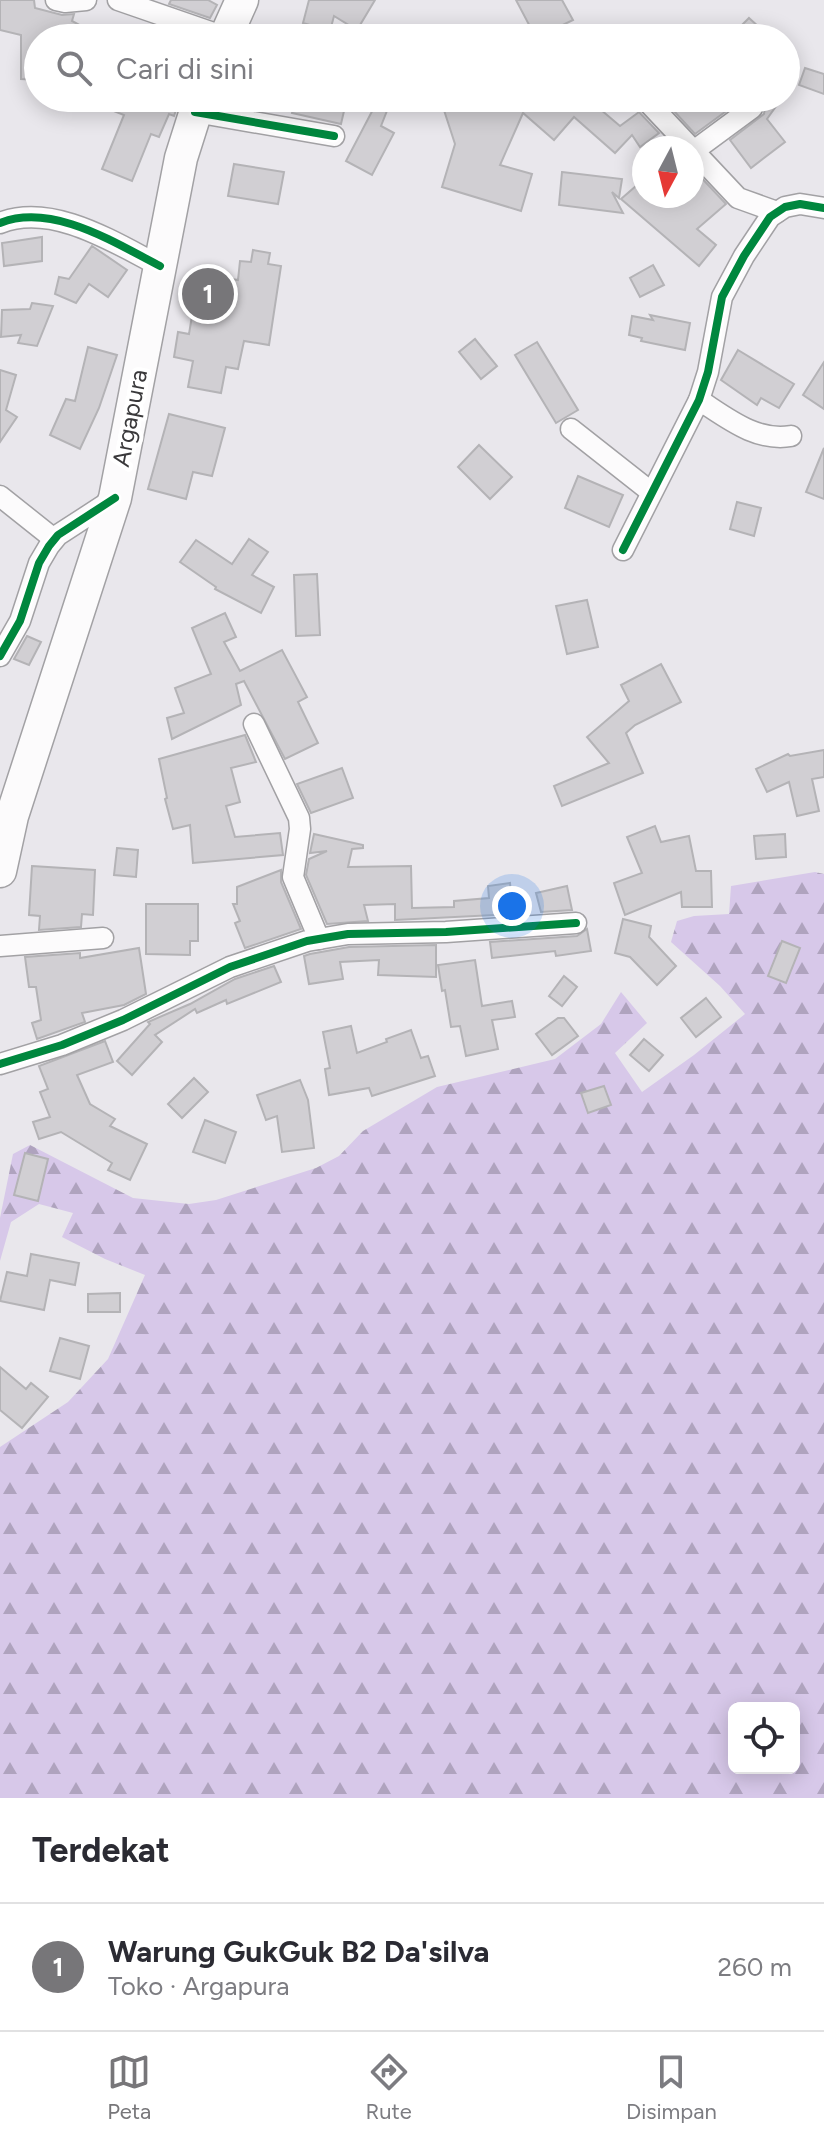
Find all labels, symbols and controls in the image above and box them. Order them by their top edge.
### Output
search box [24,24,800,112]
icon: search [52,46,96,90]
text: Cari di sini [116,50,254,87]
north arrow [632,136,704,208]
pin: 1 [182,264,234,324]
street label: Argapura [106,367,153,469]
your location [492,886,532,926]
map controls [728,1702,800,1774]
button: locate [728,1702,800,1774]
text: Terdekat [32,1830,170,1871]
text: Warung GukGuk B2 Da'silva [108,1933,490,1970]
text: 1 [53,1951,63,1983]
text: 260 m [718,1951,792,1983]
text: Toko · Argapura [108,1970,290,2002]
tab: Peta [107,2050,151,2125]
tab: Rute [365,2050,412,2125]
tab: Disimpan [626,2050,717,2125]

